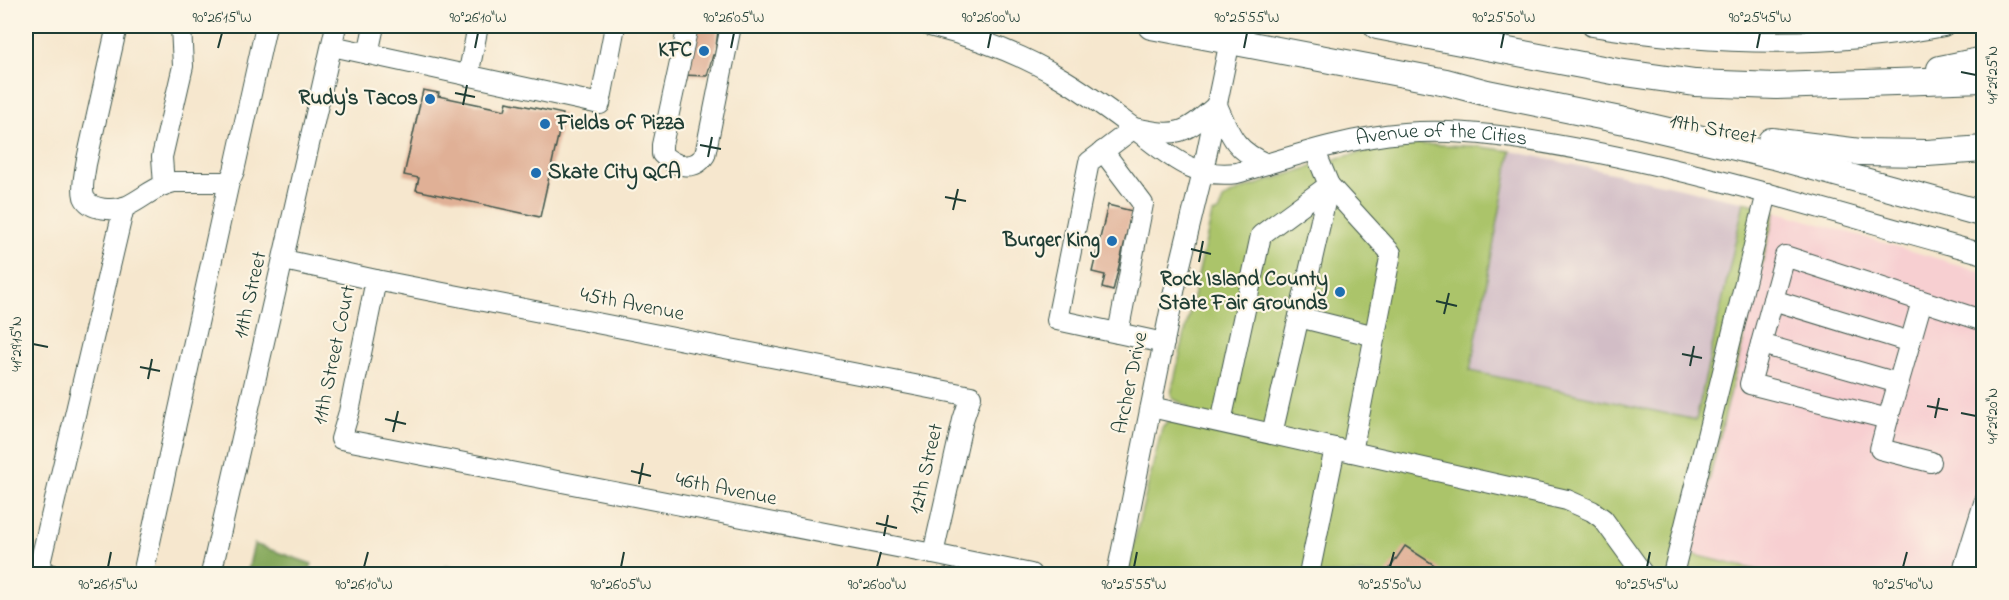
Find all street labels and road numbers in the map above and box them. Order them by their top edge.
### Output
street label: 19th Street [1667,107,1759,153]
street label: Avenue of the Cities [1353,117,1529,155]
street label: 11th Street [226,248,276,342]
street label: 45th Avenue [577,280,687,330]
street label: 11th Street Court [306,283,364,427]
street label: Archer Drive [1106,329,1157,437]
street label: 12th Street [902,421,952,517]
street label: 46th Avenue [673,465,780,515]

